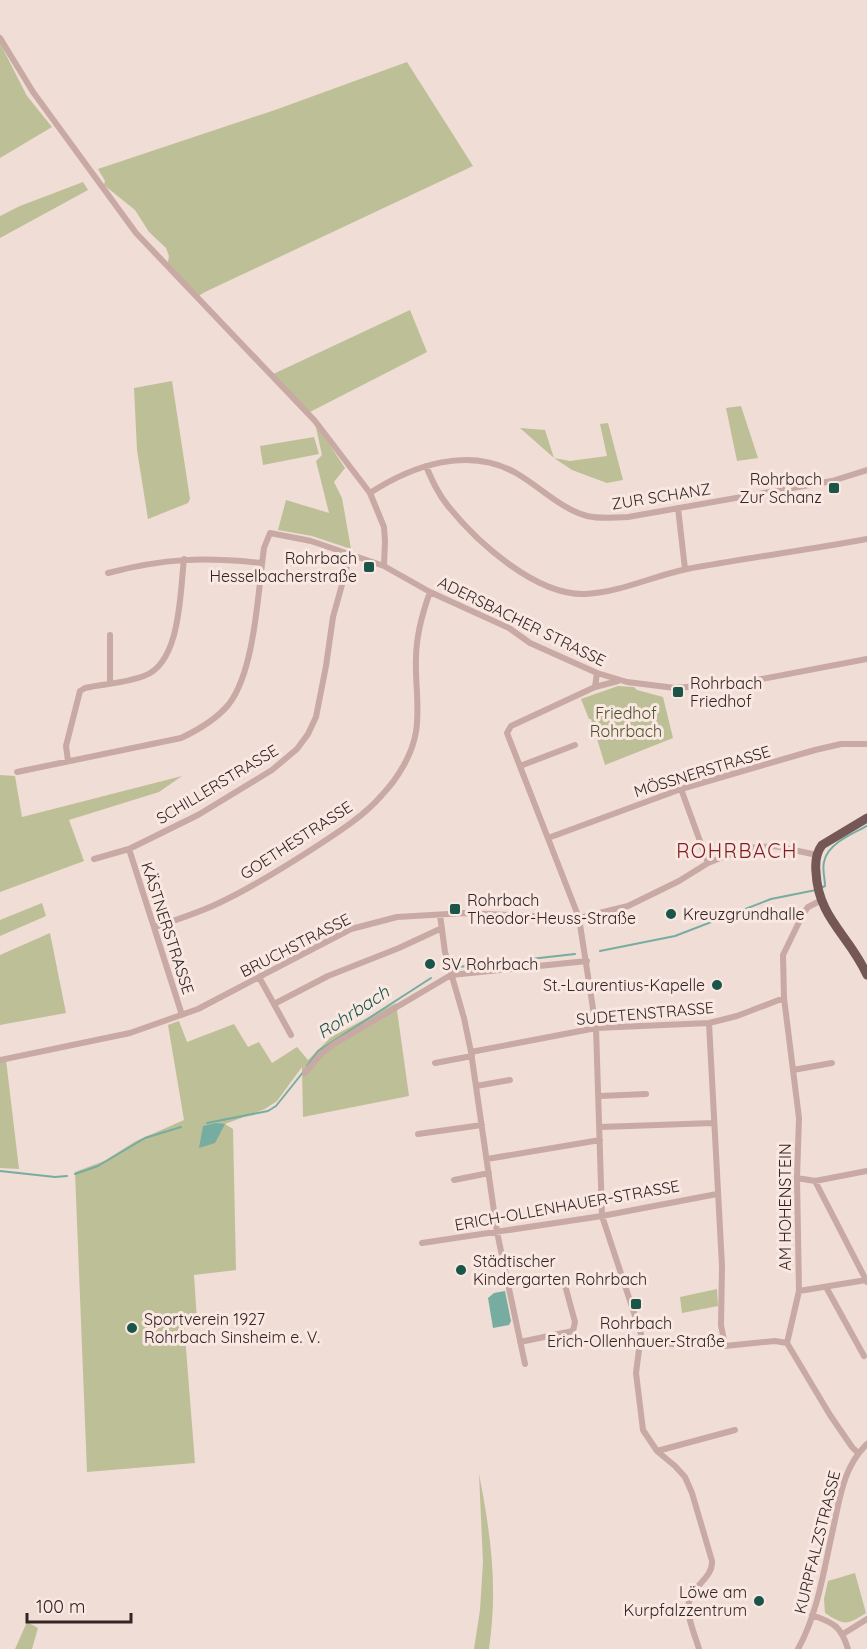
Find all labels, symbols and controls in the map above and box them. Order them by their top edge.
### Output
place label: Rohrbach Zur Schanz [739,469,822,507]
street label: ZUR SCHANZ [610,478,712,514]
marker: Rohrbach Zur Schanz [827,481,841,495]
place label: Rohrbach Hesselbacherstraße [209,548,357,586]
marker: Rohrbach Hesselbacherstraße [362,560,376,574]
street label: ADERSBACHER STRASSE [435,572,609,670]
place label: Rohrbach Friedhof [690,673,762,711]
marker: Rohrbach Friedhof [671,685,685,699]
park label: Friedhof Rohrbach [590,703,662,741]
street label: SCHILLERSTRASSE [152,740,282,828]
street label: MÖSSNERSTRASSE [631,741,773,801]
street label: GOETHESTRASSE [236,796,356,884]
district label: ROHRBACH [676,838,798,863]
street label: KÄSTNERSTRASSE [137,859,199,997]
place label: Rohrbach Theodor-Heuss-Straße [467,890,636,928]
marker: Rohrbach Theodor-Heuss-Straße [448,902,462,916]
place label: Kreuzgrundhalle [683,904,805,924]
marker: Kreuzgrundhalle [664,907,678,921]
street label: BRUCHSTRASSE [236,909,354,981]
place label: SV Rohrbach [442,954,538,974]
marker: SV Rohrbach [423,957,437,971]
place label: St.-Laurentius-Kapelle [543,975,705,995]
marker: St.-Laurentius-Kapelle [710,978,724,992]
water label: Rohrbach [313,980,394,1044]
street label: SUDETENSTRASSE [575,997,715,1029]
street label: AM HOHENSTEIN [775,1143,795,1271]
street label: ERICH-OLLENHAUER-STRASSE [453,1175,681,1235]
place label: Städtischer Kindergarten Rohrbach [473,1251,647,1289]
marker: Städtischer Kindergarten Rohrbach [454,1263,468,1277]
marker: Rohrbach Erich-Ollenhauer-Straße [629,1297,643,1311]
place label: Sportverein 1927 Rohrbach Sinsheim e. V. [144,1309,320,1347]
place label: Rohrbach Erich-Ollenhauer-Straße [547,1313,725,1351]
marker: Sportverein 1927 Rohrbach Sinsheim e. V. [125,1321,139,1335]
street label: KURPFALZSTRASSE [790,1468,844,1616]
place label: Löwe am Kurpfalzzentrum [624,1582,747,1620]
scale bar [27,1586,130,1624]
marker: Löwe am Kurpfalzzentrum [752,1594,766,1608]
text: 100 m [36,1595,85,1618]

